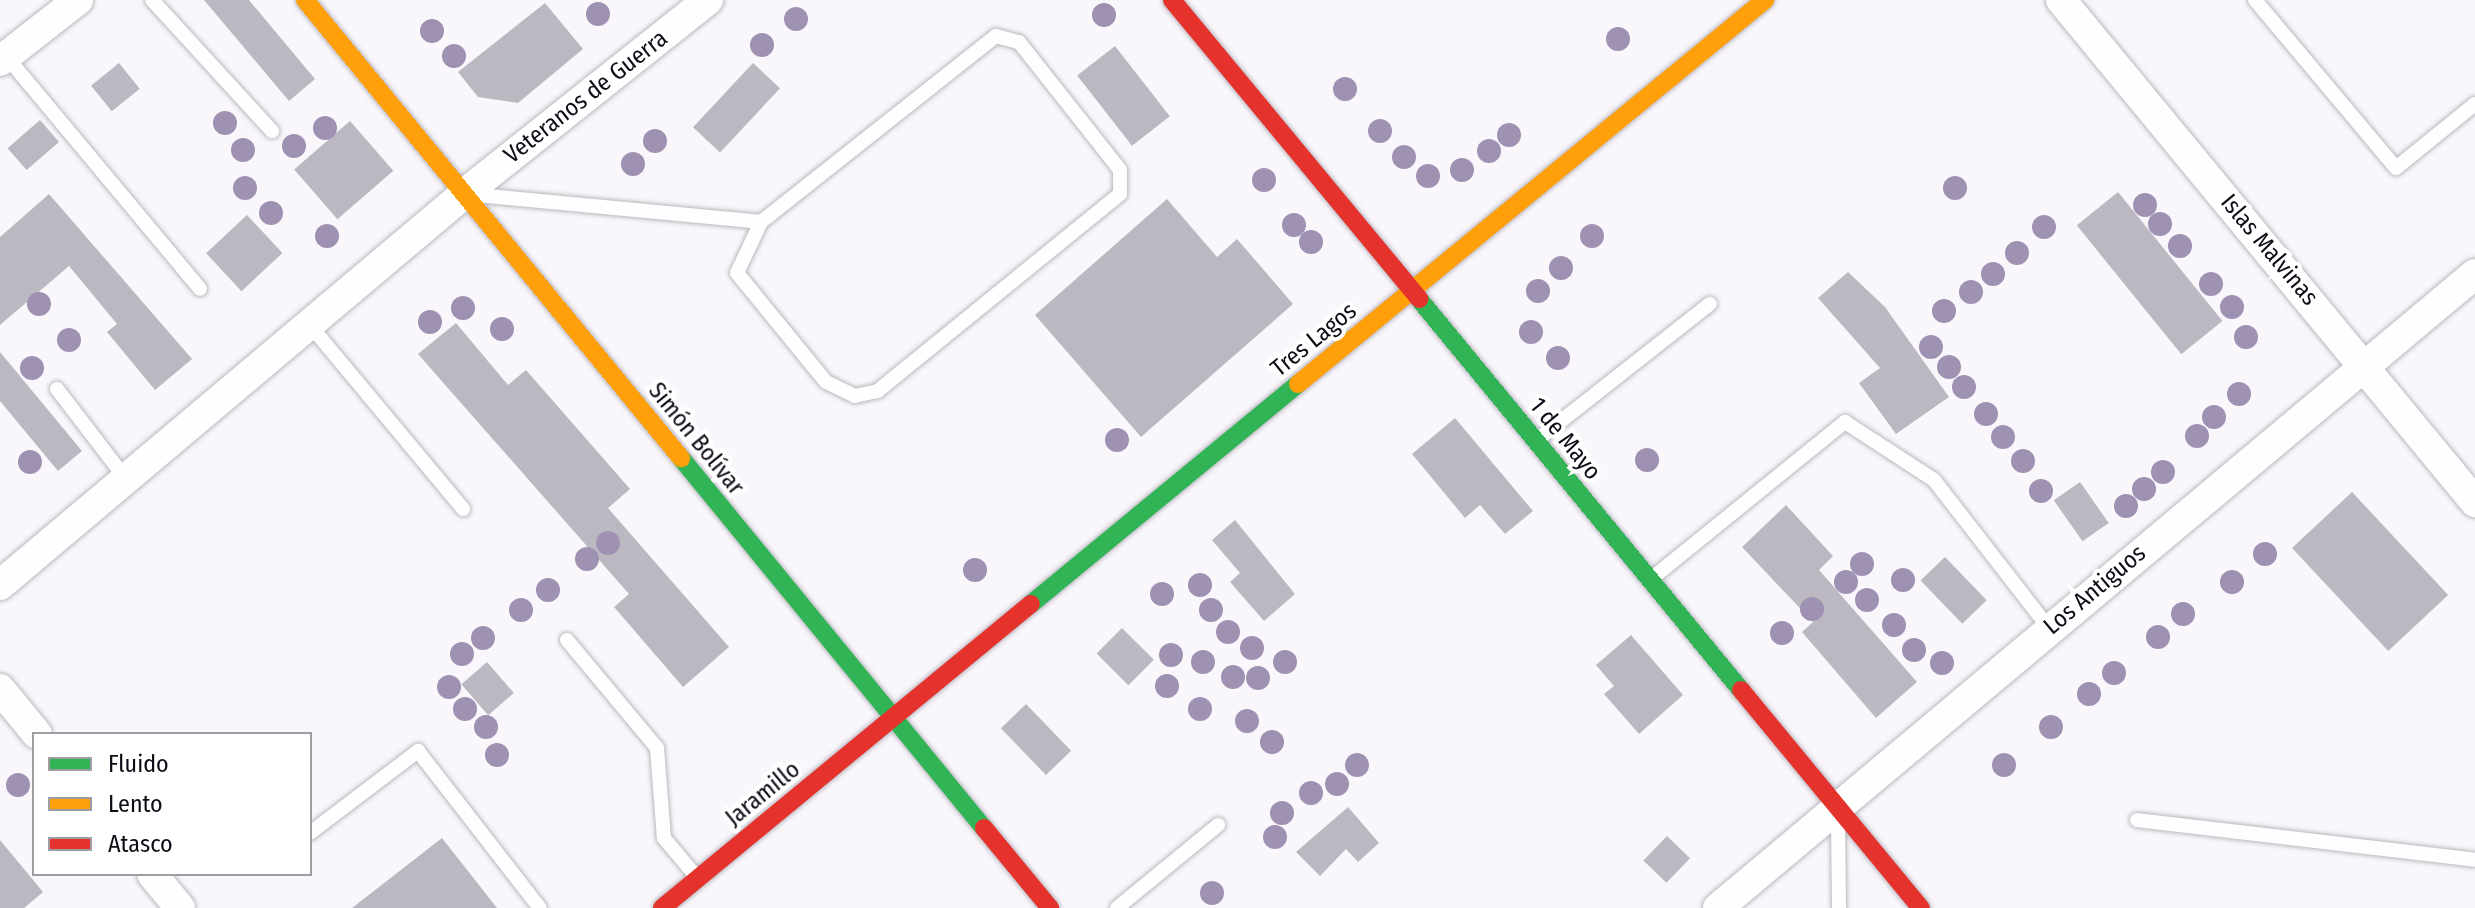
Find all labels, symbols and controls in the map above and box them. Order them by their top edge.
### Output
street label: Veteranos de Guerra [498,24,674,170]
street label: Islas Malvinas [2214,189,2324,311]
street label: Tres Lagos [1265,297,1363,383]
street label: Simón Bolívar [642,377,750,501]
street label: 1 de Mayo [1523,392,1607,486]
street label: Los Antiguos [2038,539,2152,641]
legend [32,732,312,876]
text: Fluido [108,750,169,778]
street label: Jaramillo [720,755,806,833]
text: Lento [108,790,163,818]
text: Atasco [108,830,173,858]

